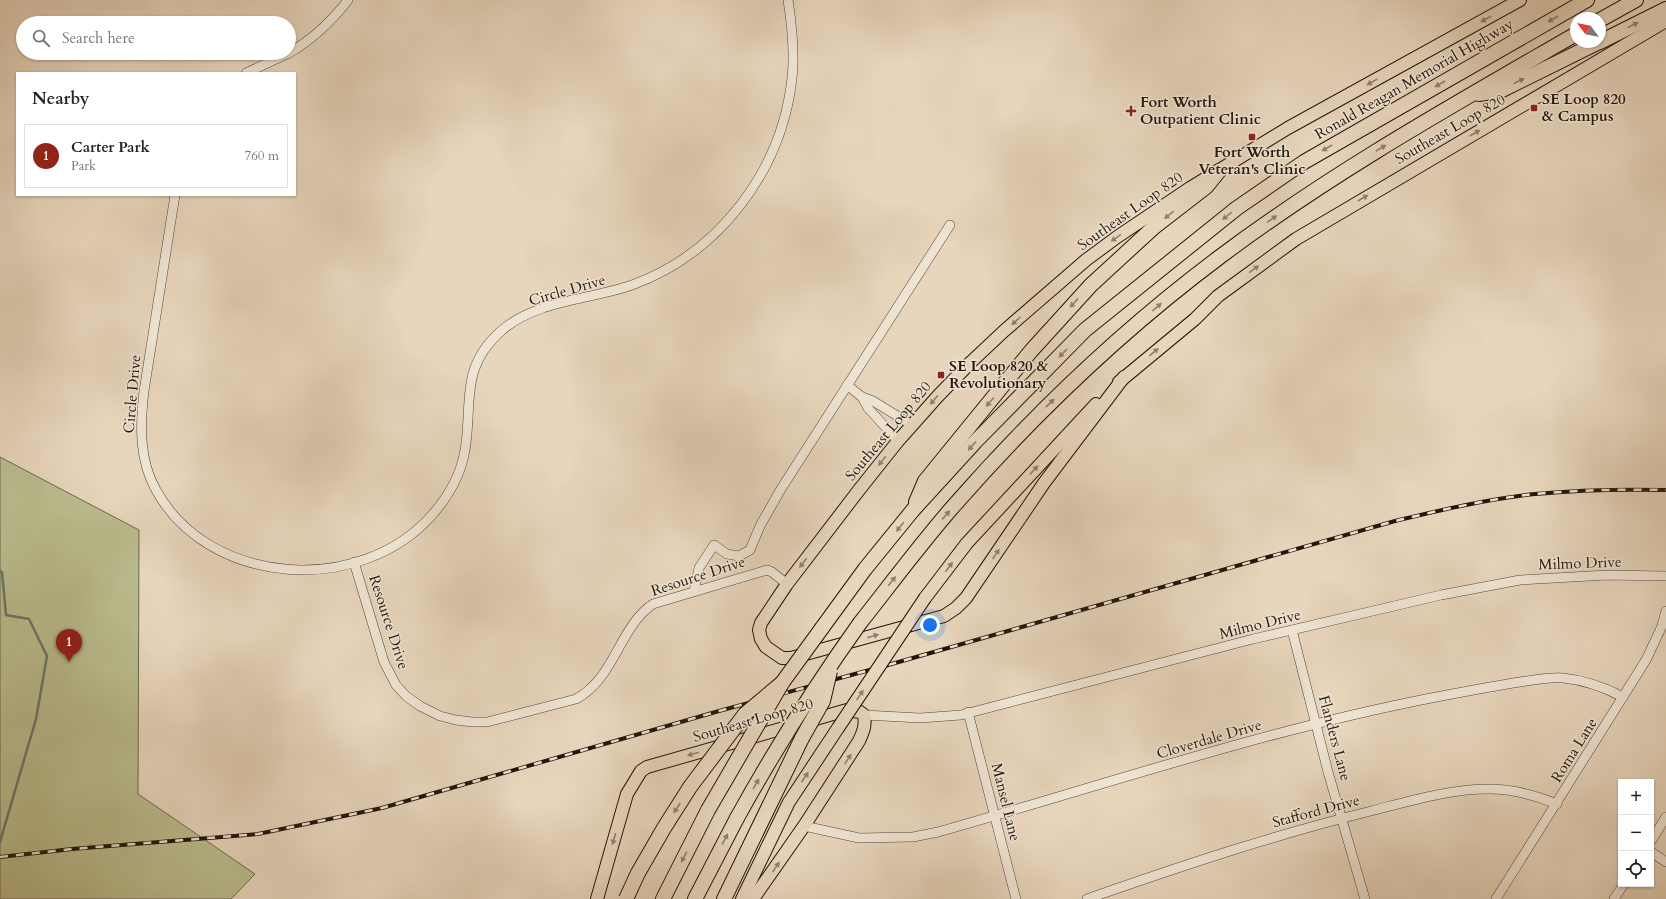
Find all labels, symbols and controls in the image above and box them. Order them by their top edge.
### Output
north arrow [1570,12,1606,48]
street label: Ronald Reagan Memorial Highway [1311,14,1517,144]
one-way arrow [1480,15,1491,22]
search box [16,16,296,60]
one-way arrow [1547,16,1559,23]
one-way arrow [1627,22,1639,29]
icon: search [30,27,52,49]
text: Search here [62,28,135,48]
one-way arrow [1366,78,1378,85]
one-way arrow [1514,78,1525,84]
one-way arrow [1434,80,1446,87]
text: Nearby [32,87,89,110]
street label: Southeast Loop 820 [1391,89,1509,169]
place label: SE Loop 820 & Campus [1542,89,1626,126]
place label: Fort Worth Outpatient Clinic [1140,92,1261,129]
marker: SE Loop 820 & Campus [1529,103,1539,113]
marker: Fort Worth Outpatient Clinic [1125,105,1137,117]
one-way arrow [1469,129,1481,136]
marker: Fort Worth Veteran's Clinic [1247,132,1257,142]
text: Carter Park [71,137,150,157]
place label: Fort Worth Veteran's Clinic [1198,142,1306,179]
one-way arrow [1321,145,1333,152]
one-way arrow [1375,145,1387,152]
text: 1 [43,147,49,165]
text: 760 m [245,147,279,165]
text: Park [71,157,96,175]
street label: Southeast Loop 820 [1073,167,1187,255]
one-way arrow [1357,195,1369,202]
one-way arrow [1164,211,1175,219]
one-way arrow [1222,211,1233,220]
one-way arrow [1266,215,1277,223]
one-way arrow [1111,234,1122,242]
one-way arrow [1249,265,1260,274]
street label: Circle Drive [526,269,608,310]
one-way arrow [1069,298,1079,308]
one-way arrow [1152,302,1163,311]
one-way arrow [1011,316,1021,325]
one-way arrow [1058,348,1068,358]
one-way arrow [1149,348,1160,357]
street label: Circle Drive [119,354,145,434]
place label: SE Loop 820 & Revolutionary [949,356,1049,393]
marker: SE Loop 820 & Revolutionary [936,370,946,380]
street label: Southeast Loop 820 [840,377,936,485]
one-way arrow [930,395,939,406]
one-way arrow [985,397,994,407]
one-way arrow [1045,398,1055,408]
one-way arrow [968,441,977,450]
one-way arrow [878,455,887,466]
one-way arrow [1029,465,1038,474]
one-way arrow [941,510,950,521]
one-way arrow [895,521,904,532]
one-way arrow [992,549,1000,560]
street label: Resource Drive [648,551,748,601]
street label: Milmo Drive [1538,552,1622,574]
one-way arrow [798,558,807,569]
one-way arrow [944,562,953,573]
street label: Resource Drive [364,572,414,672]
one-way arrow [888,576,897,587]
street label: Milmo Drive [1217,604,1303,644]
your location [920,615,940,635]
pin: 1 [56,629,82,662]
one-way arrow [867,633,879,639]
one-way arrow [856,690,864,701]
street label: Southeast Loop 820 [691,693,816,747]
street label: Flanders Lane [1314,693,1356,783]
street label: Cloverdale Drive [1154,714,1264,764]
street label: Roma Lane [1546,714,1602,786]
one-way arrow [687,751,699,757]
one-way arrow [844,753,851,765]
street label: Mansel Lane [987,761,1025,843]
one-way arrow [801,772,809,783]
one-way arrow [752,778,759,790]
map controls [1618,779,1654,887]
button: + [1618,779,1654,815]
street label: Stafford Drive [1270,790,1362,832]
one-way arrow [673,803,680,814]
button: − [1618,815,1654,851]
one-way arrow [722,833,729,845]
one-way arrow [611,834,617,846]
one-way arrow [681,851,687,863]
button: locate [1618,851,1654,887]
one-way arrow [772,862,780,873]

